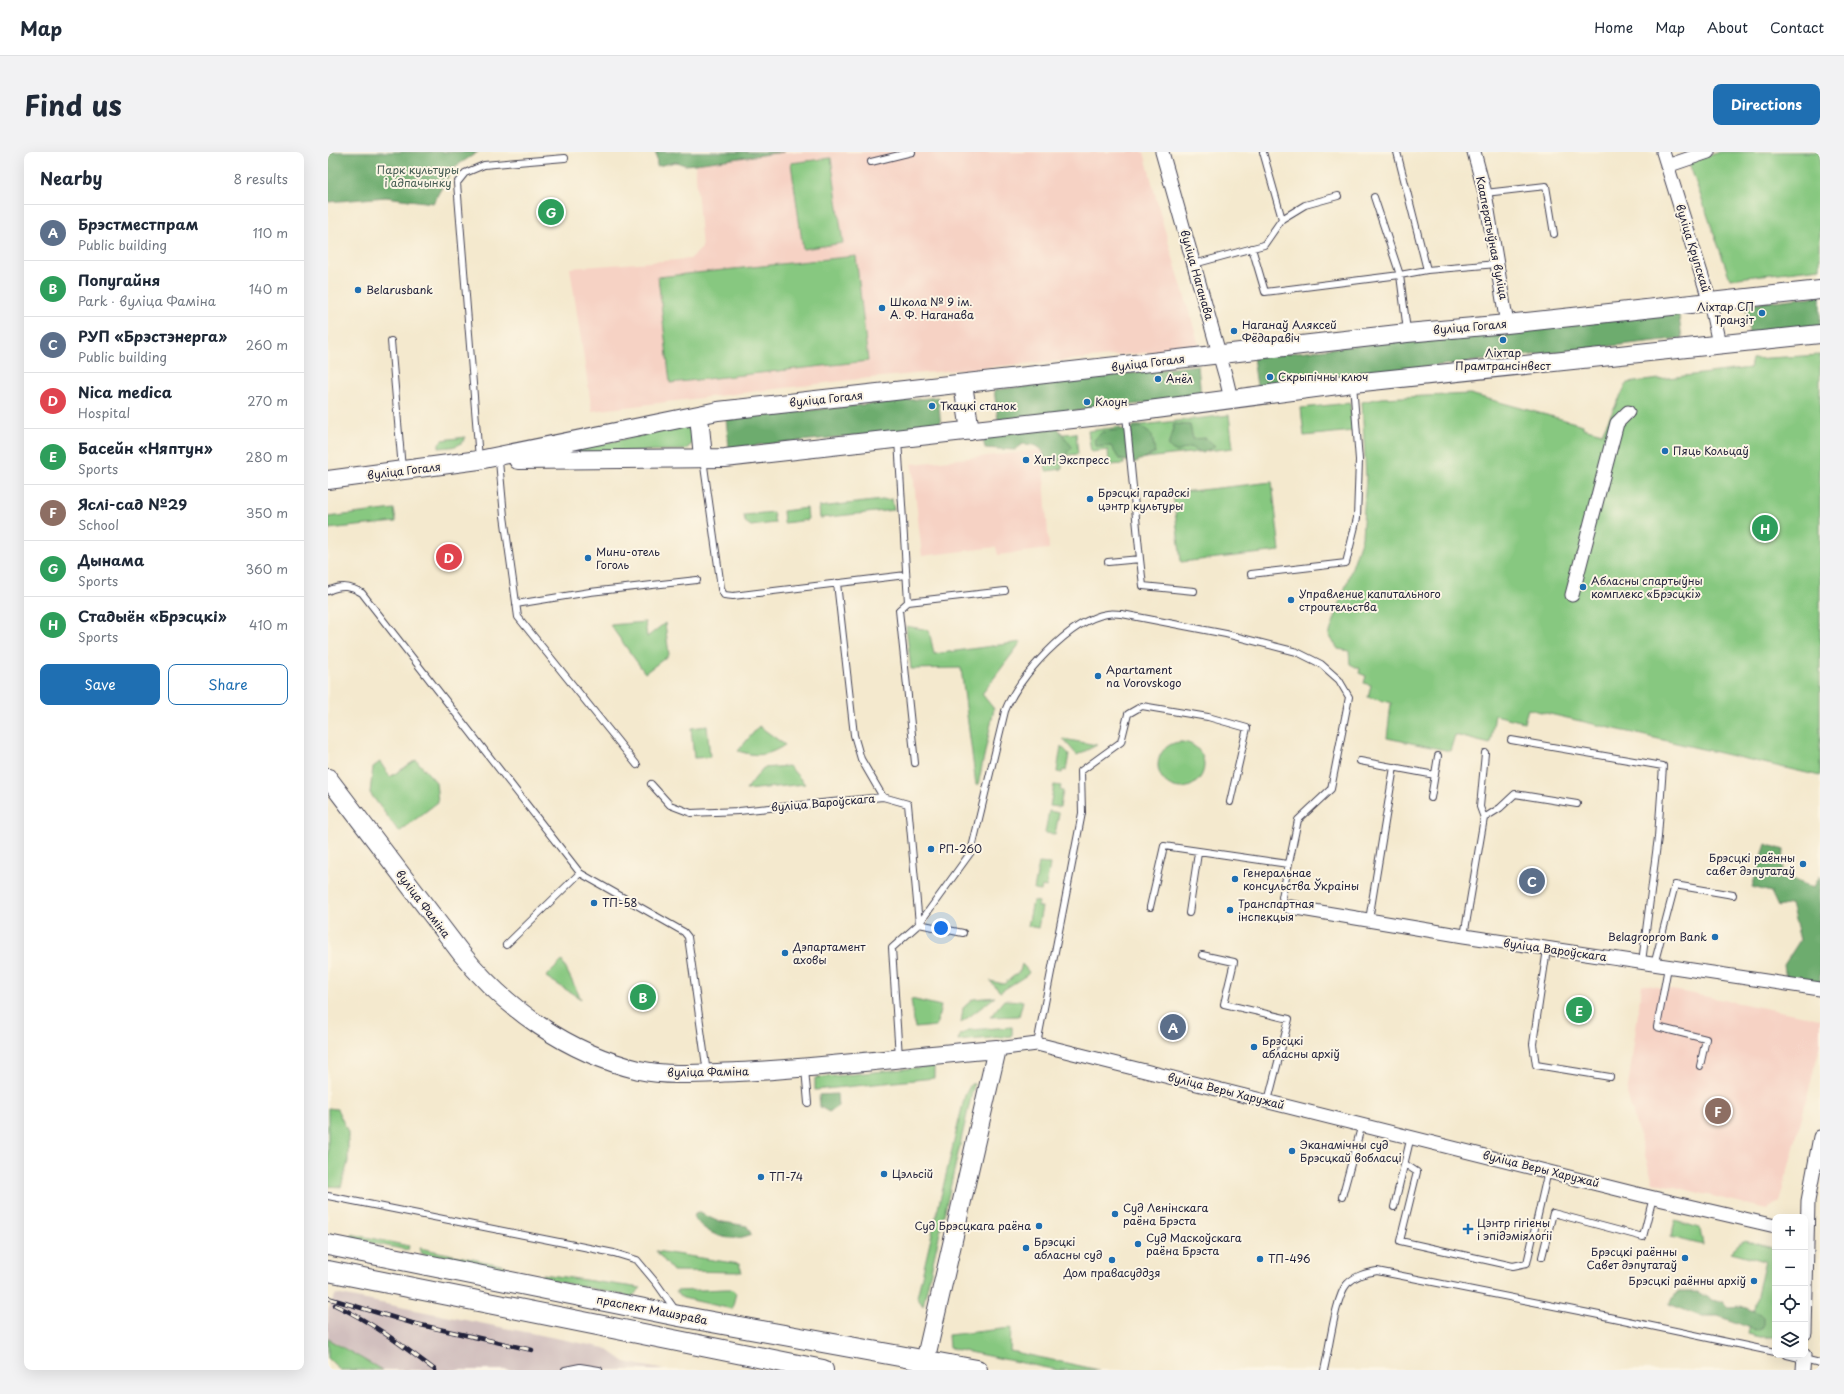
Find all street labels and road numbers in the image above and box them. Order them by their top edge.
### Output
street label: Кааператыўная вуліца [1472,175,1513,301]
street label: вуліца Крупскай [1672,202,1715,294]
street label: вуліца Наганава [1176,228,1219,322]
street label: вуліца Гогаля [1432,315,1507,338]
street label: вуліца Гогаля [1110,350,1186,375]
street label: вуліца Гогаля [788,386,864,411]
street label: вуліца Гогаля [366,458,442,483]
street label: вуліца Вароўскага [770,789,876,816]
street label: вуліца Фаміна [392,866,455,942]
street label: вуліца Вароўскага [1502,934,1608,965]
street label: вуліца Фаміна [667,1062,749,1081]
street label: вуліца Веры Харужай [1166,1068,1286,1113]
street label: вуліца Веры Харужай [1481,1146,1601,1191]
street label: праспект Машэрава [595,1290,709,1329]

